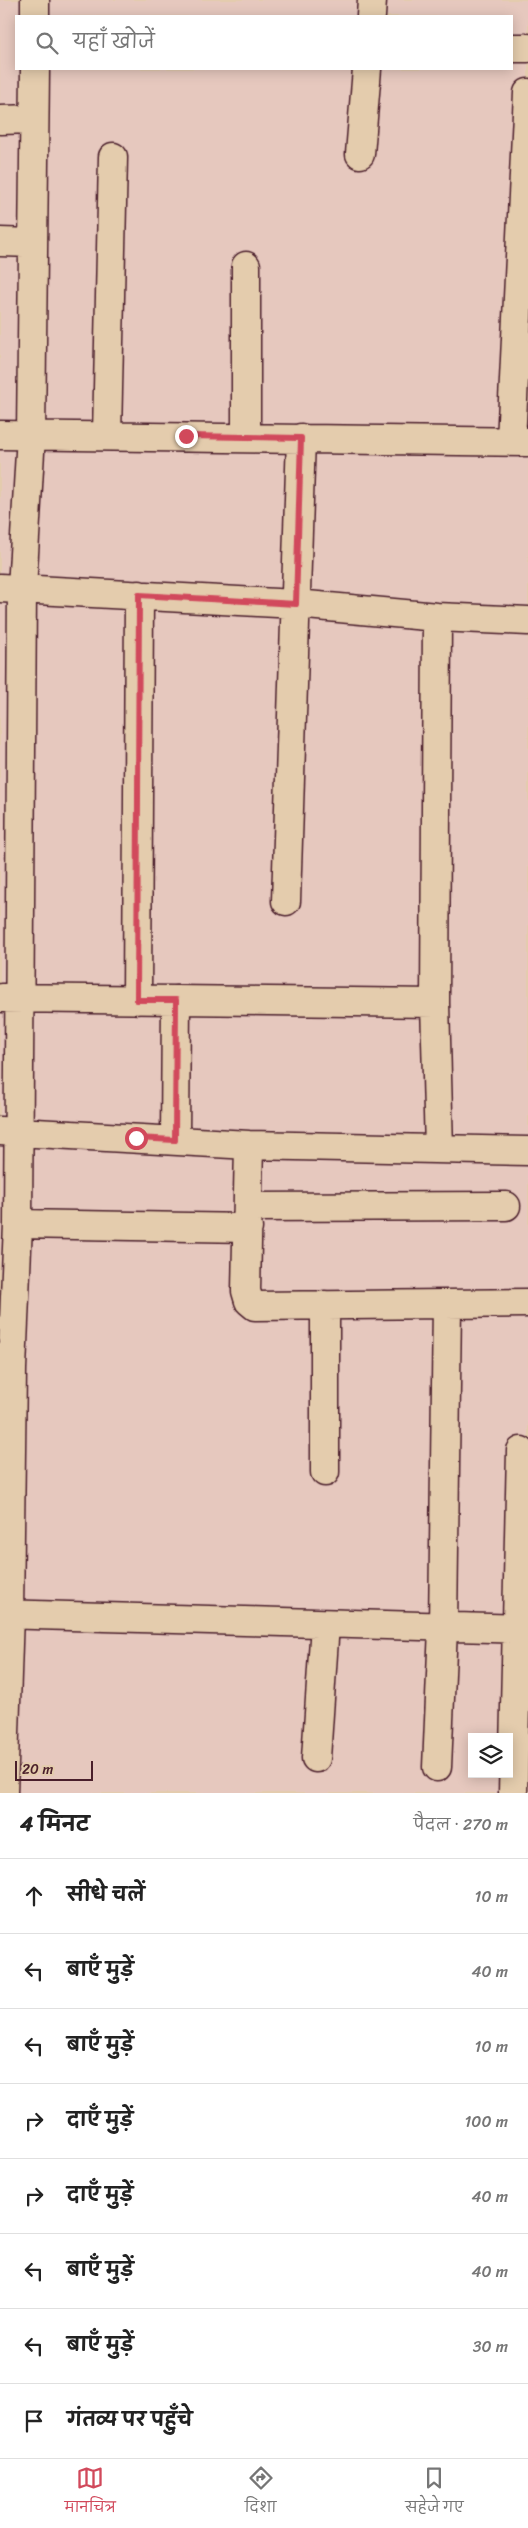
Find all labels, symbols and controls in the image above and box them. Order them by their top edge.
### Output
search box [15,15,513,70]
text: यहाँ खोजें [73,25,155,58]
icon: search [33,29,61,57]
route end [175,425,198,448]
route start [125,1127,148,1150]
map controls [468,1733,513,1778]
button: layers [468,1733,513,1778]
text: 20 m [22,1757,53,1782]
scale bar [15,1758,92,1781]
text: 4 मिनट [20,1805,90,1843]
text: पैदल · 270 m [413,1810,508,1839]
text: सीधे चलें [67,1878,145,1911]
icon: ahead [20,1882,48,1910]
text: 10 m [475,1882,508,1911]
text: बाएँ मुड़ें [67,1953,134,1986]
icon: left [20,1957,48,1985]
text: 40 m [471,1957,508,1986]
text: बाएँ मुड़ें [67,2028,134,2061]
icon: left [20,2032,48,2060]
text: 10 m [475,2032,508,2061]
text: दाएँ मुड़ें [67,2103,133,2136]
icon: right [20,2107,48,2135]
text: 100 m [464,2107,508,2136]
text: दाएँ मुड़ें [67,2178,133,2211]
icon: right [20,2182,48,2210]
text: 40 m [471,2182,508,2211]
text: बाएँ मुड़ें [67,2253,134,2286]
icon: left [20,2257,48,2285]
text: 40 m [471,2257,508,2286]
text: बाएँ मुड़ें [67,2328,134,2361]
icon: left [20,2332,48,2360]
text: 30 m [473,2332,508,2361]
text: गंतव्य पर पहुँचे [67,2403,192,2436]
icon: arrive [20,2407,48,2435]
tab: मानचित्र [64,2464,116,2523]
tab: दिशा [245,2464,276,2523]
tab: सहेजे गए [405,2464,464,2523]

